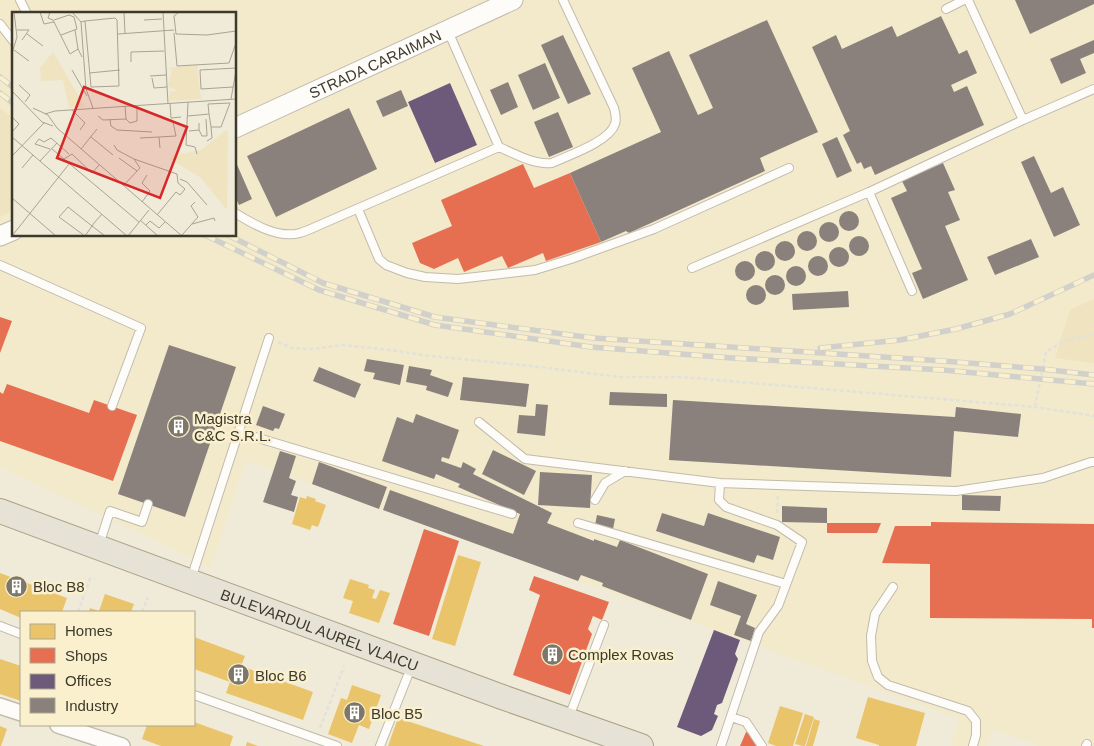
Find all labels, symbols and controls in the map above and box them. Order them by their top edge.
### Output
inset map [12,12,236,236]
street label: STRADA CARAIMAN [306,26,444,101]
place label: Magistra C&C S.R.L. [194,410,272,444]
building icon: Magistra C&C S.R.L. [166,415,190,439]
building icon: Bloc B8 [5,574,29,598]
place label: Bloc B8 [33,578,85,595]
street label: BULEVARDUL AUREL VLAICU [218,585,421,674]
legend [20,611,195,726]
text: Homes [65,622,113,639]
building icon: Complex Rovas [540,642,564,666]
place label: Complex Rovas [568,646,674,663]
text: Shops [65,647,108,664]
building icon: Bloc B6 [227,663,251,687]
place label: Bloc B6 [255,667,307,684]
text: Offices [65,672,111,689]
text: Industry [65,697,119,714]
building icon: Bloc B5 [343,701,367,725]
place label: Bloc B5 [371,705,423,722]

